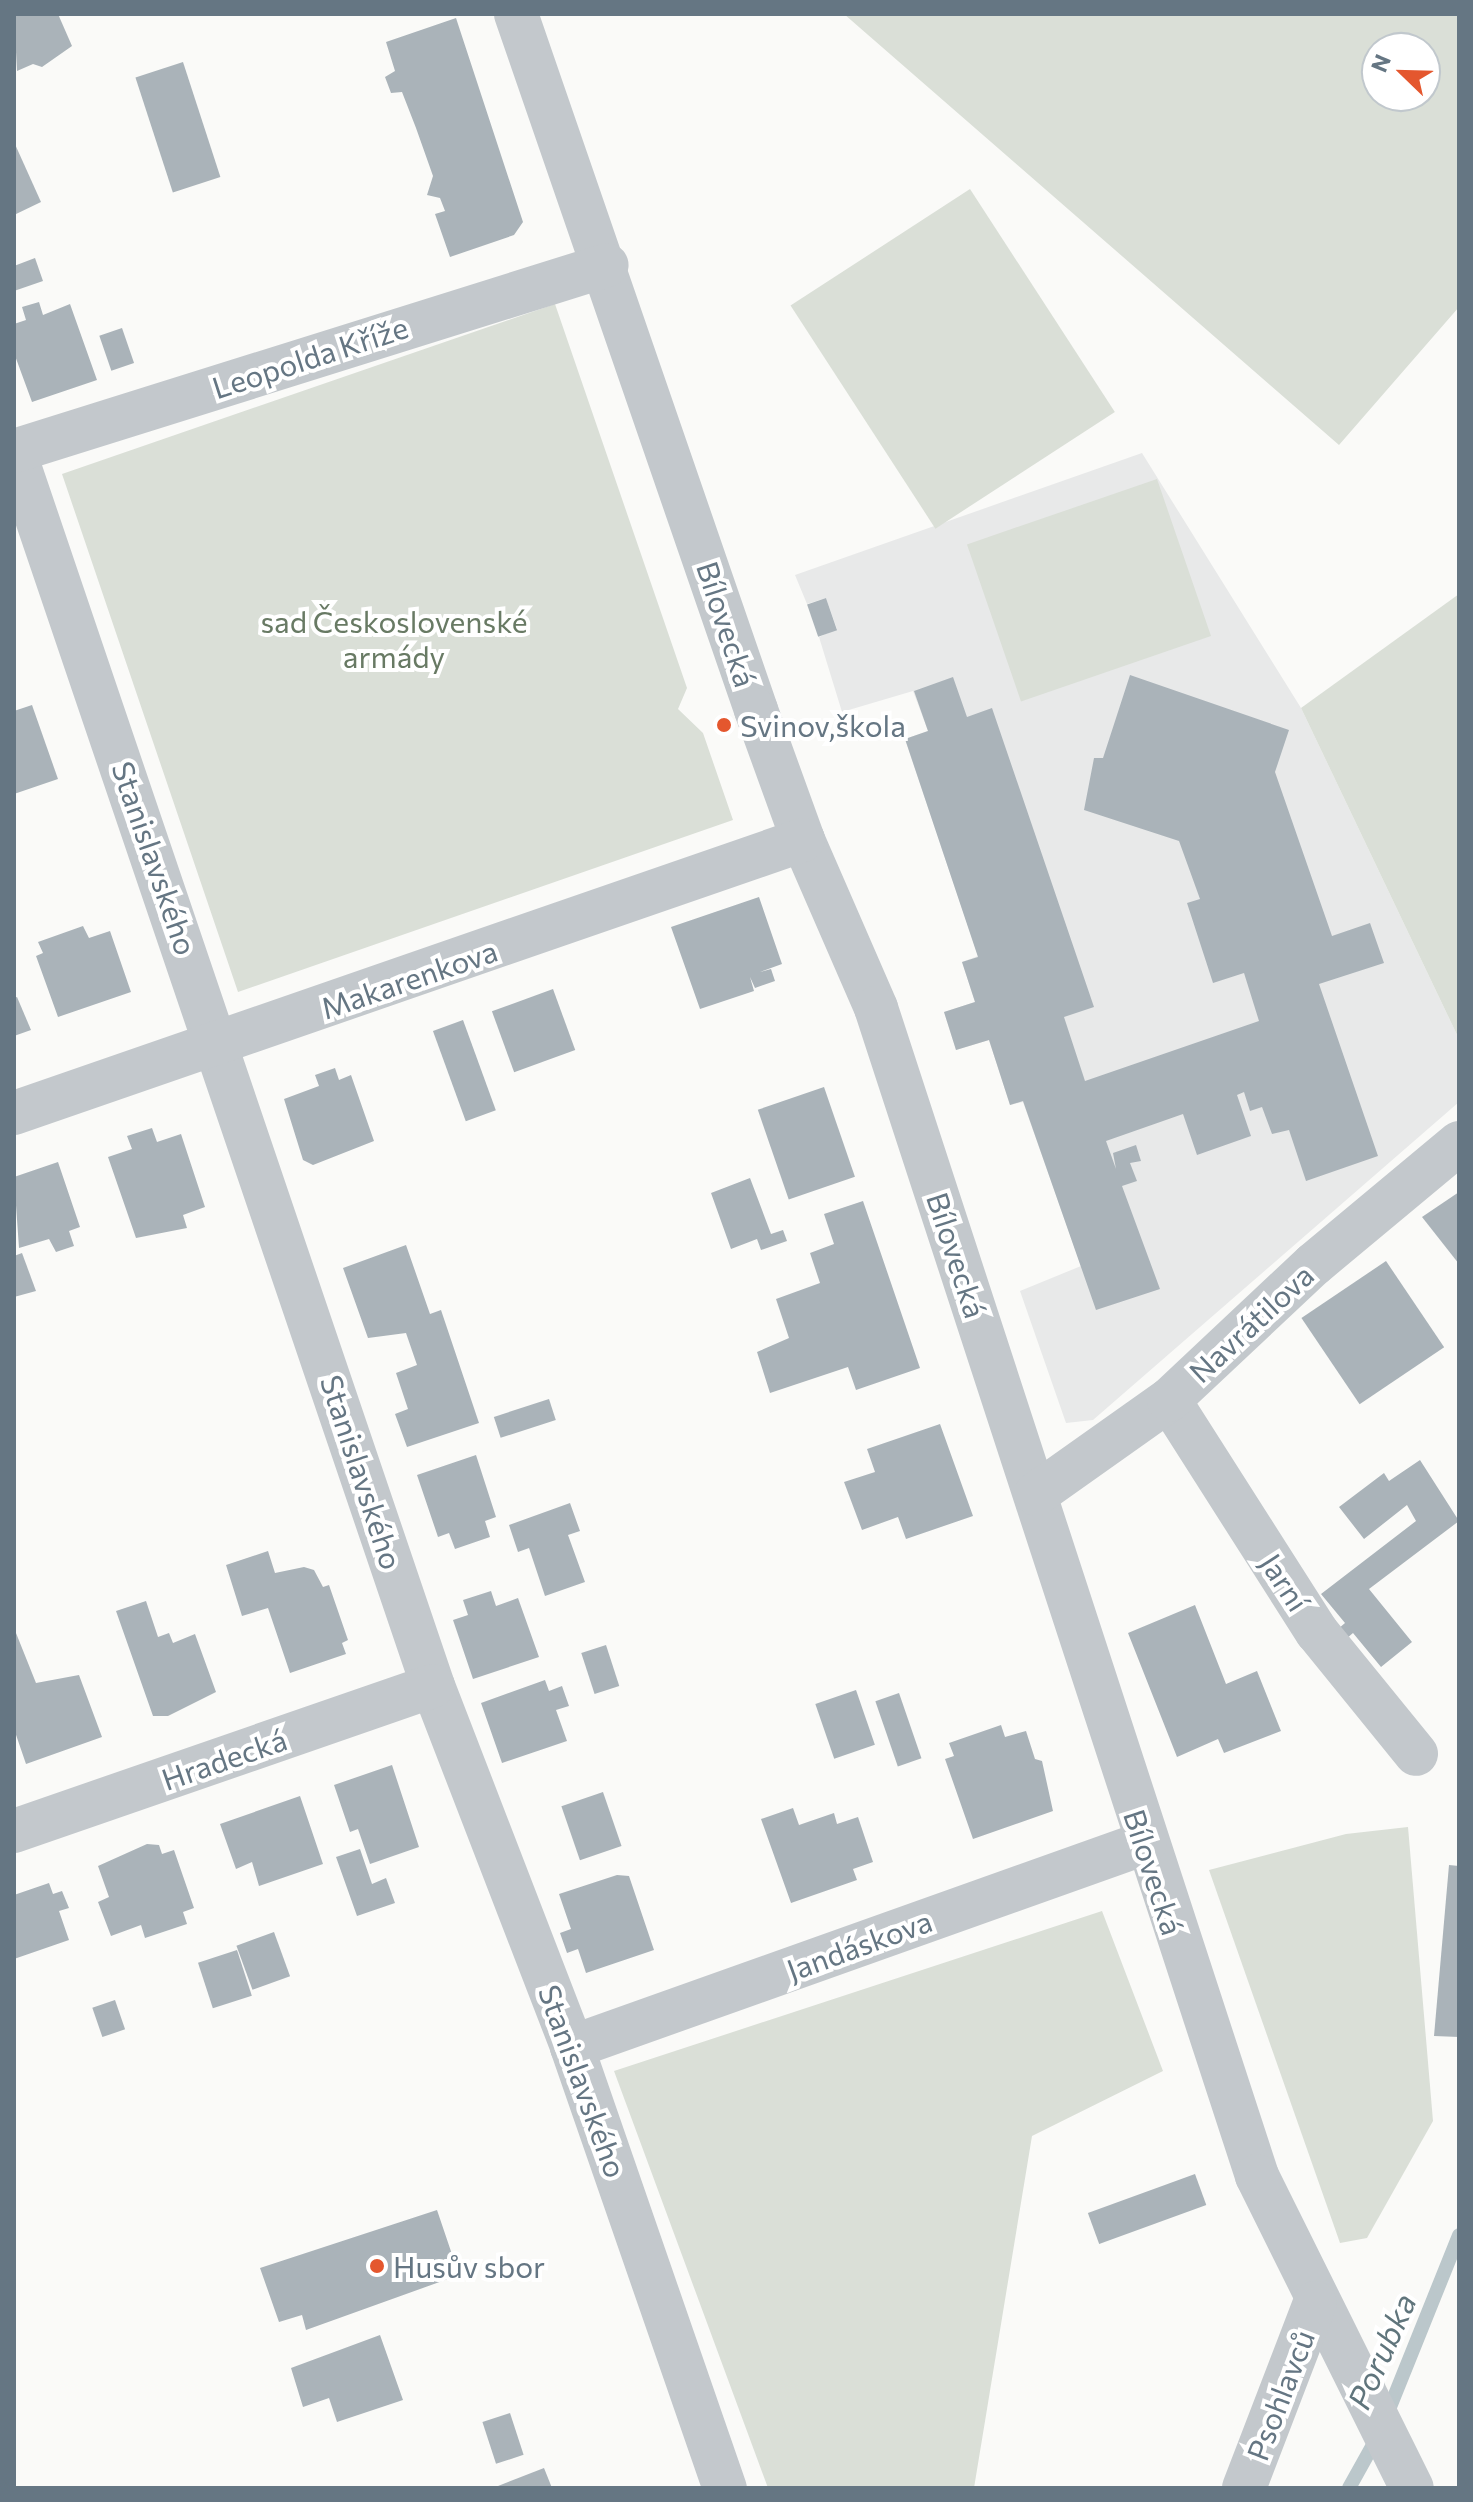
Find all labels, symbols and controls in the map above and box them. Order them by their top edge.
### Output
north arrow [1361,32,1441,112]
text: N [1365,50,1396,76]
street label: Leopolda Kříže [208,308,412,406]
street label: Bílovecká [690,557,764,691]
park label: sad Československé armády [260,603,528,674]
place label: Svinov,škola [740,707,906,743]
marker: Svinov,škola [715,716,733,734]
street label: Stanislavského [105,757,205,959]
street label: Makarenkova [316,932,502,1026]
street label: Bílovecká [920,1188,994,1322]
street label: Navrátilova [1182,1257,1320,1389]
street label: Stanislavského [314,1370,410,1574]
street label: Jarní [1253,1546,1317,1618]
street label: Hradecká [157,1721,291,1797]
street label: Bílovecká [1117,1805,1191,1939]
street label: Jandáskova [781,1902,937,1988]
street label: Stanislavského [532,1980,634,2182]
place label: Husův sbor [393,2248,545,2284]
marker: Husův sbor [368,2257,386,2275]
water label: Porubka [1339,2287,1423,2415]
street label: Psohlavců [1239,2325,1321,2465]

